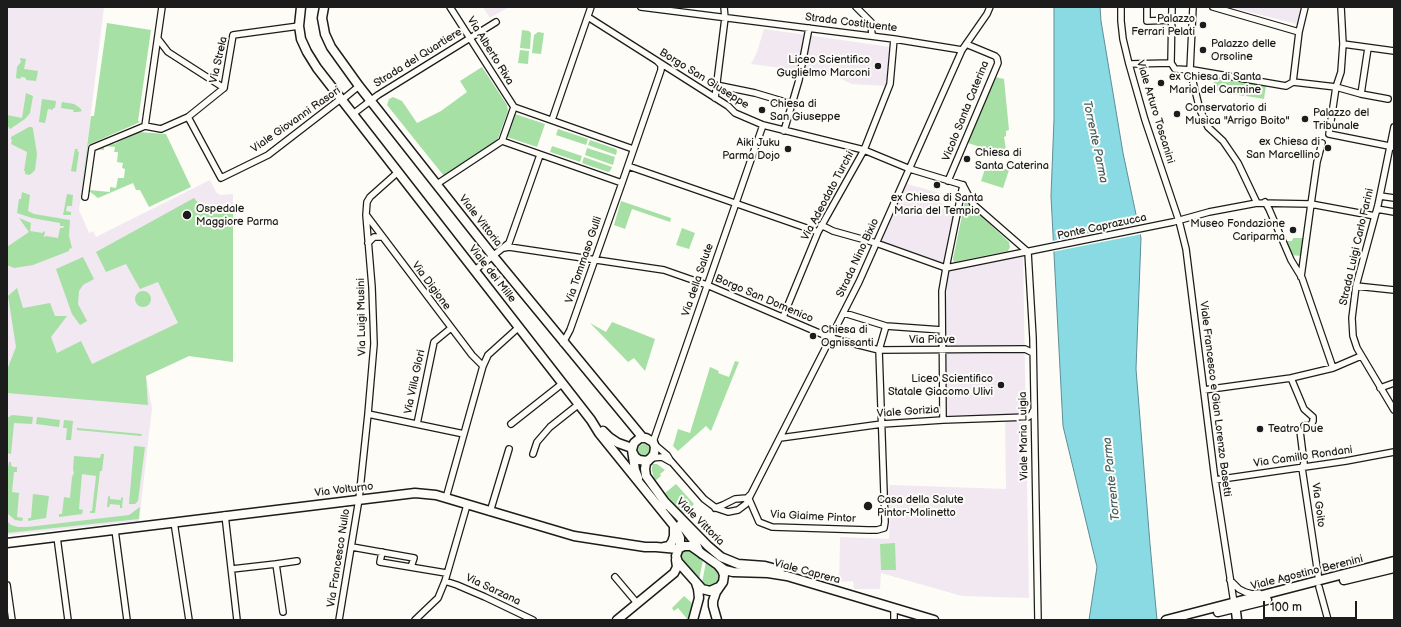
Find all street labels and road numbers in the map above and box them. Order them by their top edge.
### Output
street label: Strada Costituente [804,11,898,35]
street label: Via Alberto Riva [464,14,516,88]
street label: Strada del Quartiere [371,26,465,90]
street label: Via Strela [207,35,231,85]
street label: Borgo San Giuseppe [657,46,751,112]
street label: Vicolo Santa Caterina [940,59,992,163]
street label: Viale Arturo Toscanini [1133,59,1177,165]
street label: Viale Giovanni Rasori [249,84,343,156]
street label: Via Adeodato Turchi [799,149,857,243]
street label: Strada Luigi Carlo Farini [1337,187,1377,307]
street label: Viale Vittoria [456,192,504,250]
street label: Ponte Caprazucca [1056,211,1148,243]
street label: Via Tommaso Gulli [563,215,605,305]
street label: Strada Nino Bixio [834,216,882,300]
street label: Via della Salute [679,242,717,318]
street label: Viale dei Mille [465,243,519,305]
street label: Via Digione [409,259,453,313]
street label: Borgo San Domenico [713,272,815,326]
street label: Via Luigi Musini [355,278,369,356]
street label: Viale Francesco e Gian Lorenzo Basetti [1196,300,1234,498]
street label: Via Piave [909,333,955,347]
street label: Via Villa Glori [402,349,428,415]
street label: Viale Maria Luigia [1017,391,1031,481]
street label: Viale Gorizia [876,403,940,421]
street label: Via Camillo Rondani [1253,444,1353,470]
street label: Via Volturno [314,480,374,500]
street label: Via Goito [1308,482,1328,528]
street label: Viale Vittoria [673,495,727,549]
street label: Via Francesco Nullo [325,508,353,608]
street label: Via Giaime Pintor [770,508,856,526]
street label: Viale Agostino Berenini [1249,553,1365,593]
street label: Viale Caprera [772,557,842,587]
street label: Via Sarzana [463,571,523,609]

